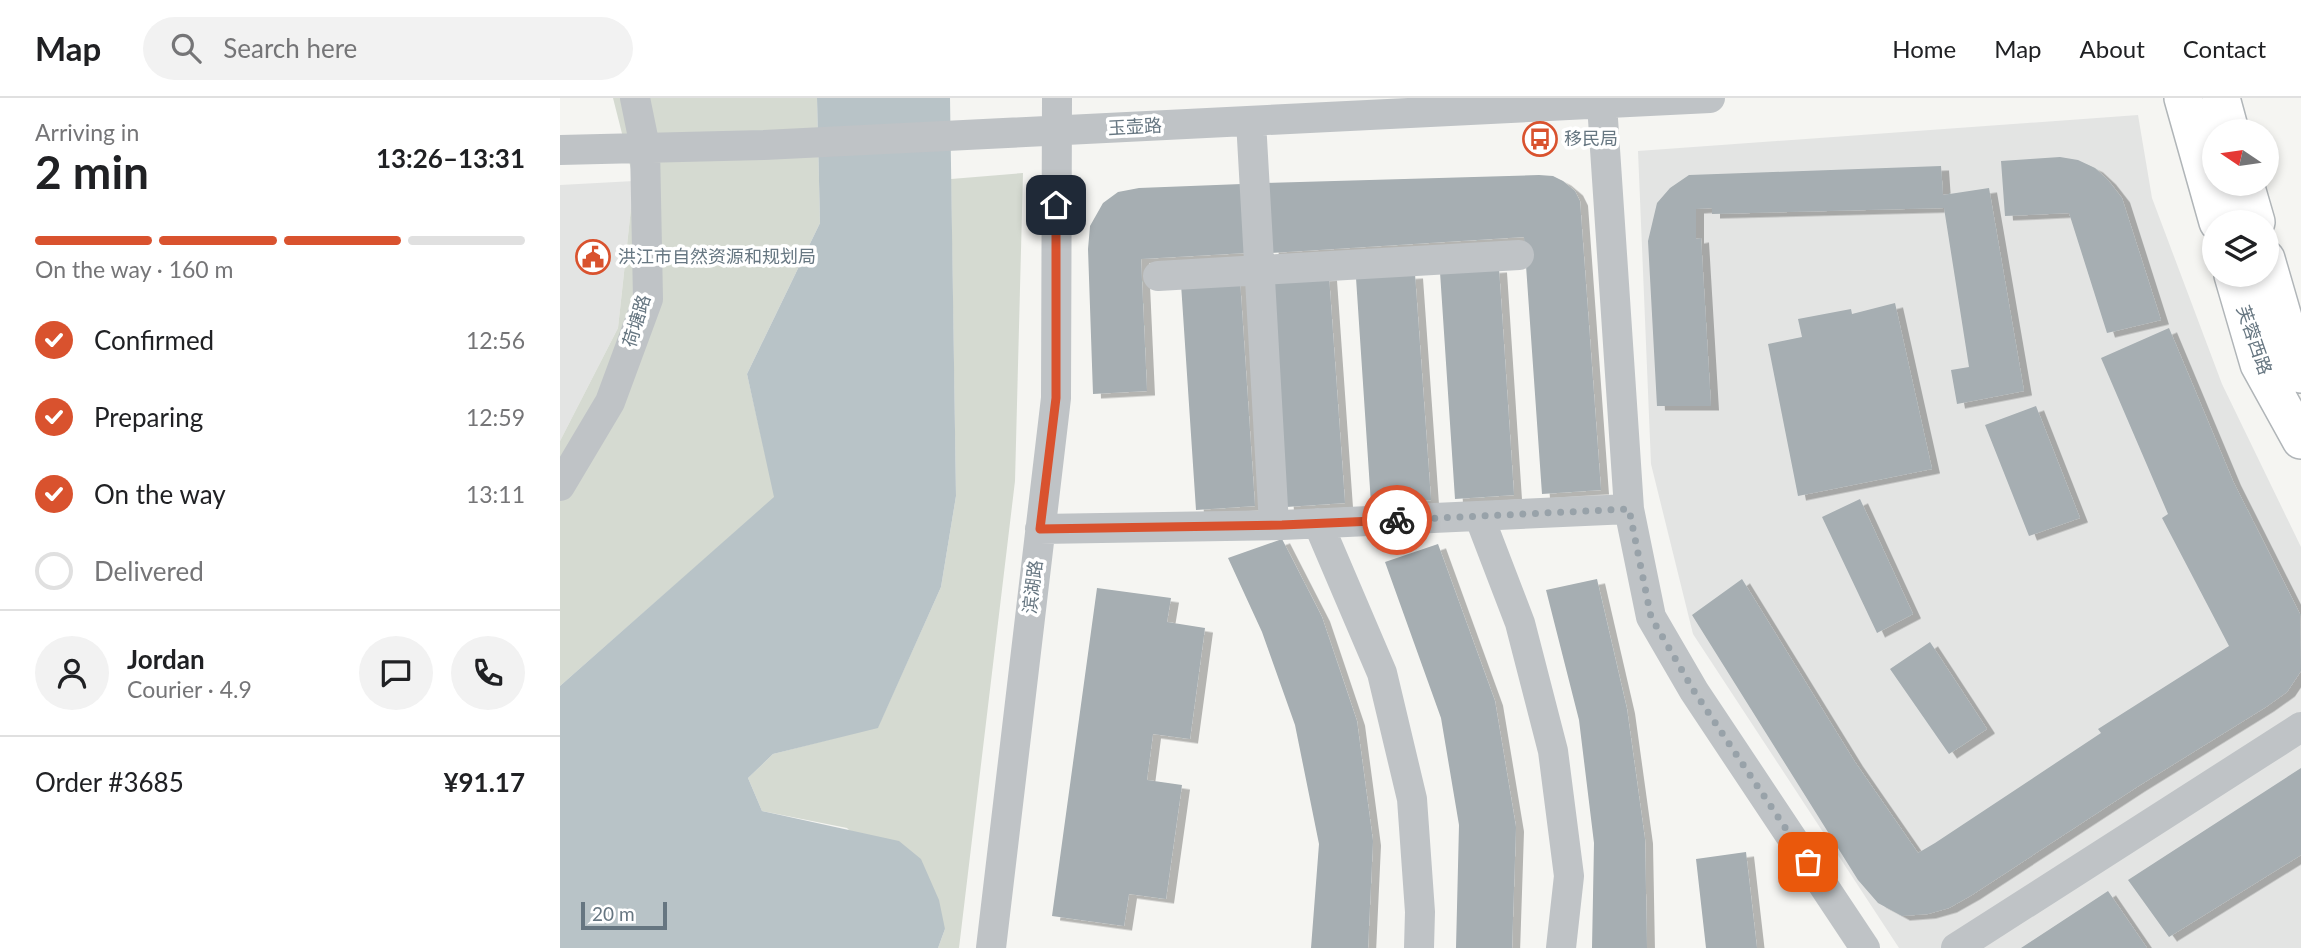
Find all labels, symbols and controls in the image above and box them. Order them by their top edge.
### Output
search box [143,17,633,80]
text: Map [35,28,101,68]
icon: search [167,29,205,67]
text: Search here [223,32,357,64]
text: Home [1892,34,1956,63]
text: Map [1994,34,2042,63]
text: About [2080,34,2145,63]
text: Contact [2183,34,2266,63]
street label: 玉壶路 [1107,114,1162,138]
text: Arriving in [35,118,139,146]
north arrow [2202,119,2278,196]
map controls [2202,119,2279,287]
bus stop icon: 移民局 [1521,120,1559,158]
place label: 移民局 [1564,127,1618,149]
text: 13:26–13:31 [376,142,525,174]
text: 2 min [35,144,149,199]
pin [1026,175,1086,235]
icon: home [1037,186,1075,224]
button: layers [2202,210,2279,287]
public building icon: 洪江市自然资源和规划局 [574,238,612,276]
place label: 洪江市自然资源和规划局 [618,245,816,267]
text: On the way · 160 m [35,255,234,283]
street label: 荷塘路 [618,292,654,350]
street label: 芙蓉西路 [2233,302,2277,377]
icon: check [35,321,73,359]
text: Confirmed [94,324,214,356]
text: 12:56 [466,326,525,354]
icon: check [35,398,73,436]
text: Preparing [94,401,203,433]
text: 12:59 [466,403,525,431]
icon: check [35,475,73,513]
text: On the way [94,478,226,510]
text: 13:11 [466,480,525,508]
courier [1362,485,1432,555]
icon: bike [1378,501,1416,539]
text: Delivered [94,555,204,587]
street label: 滨湖路 [1018,559,1046,615]
button: person [35,636,109,710]
button: chat [359,636,433,710]
button: phone [451,636,525,710]
text: Jordan [127,643,205,675]
text: Courier · 4.9 [127,675,252,703]
text: Order #3685 [35,766,184,798]
text: ¥91.17 [443,766,525,798]
pin [1778,832,1838,892]
icon: bag [1789,843,1827,881]
scale bar [581,899,667,931]
text: 20 m [592,902,635,925]

